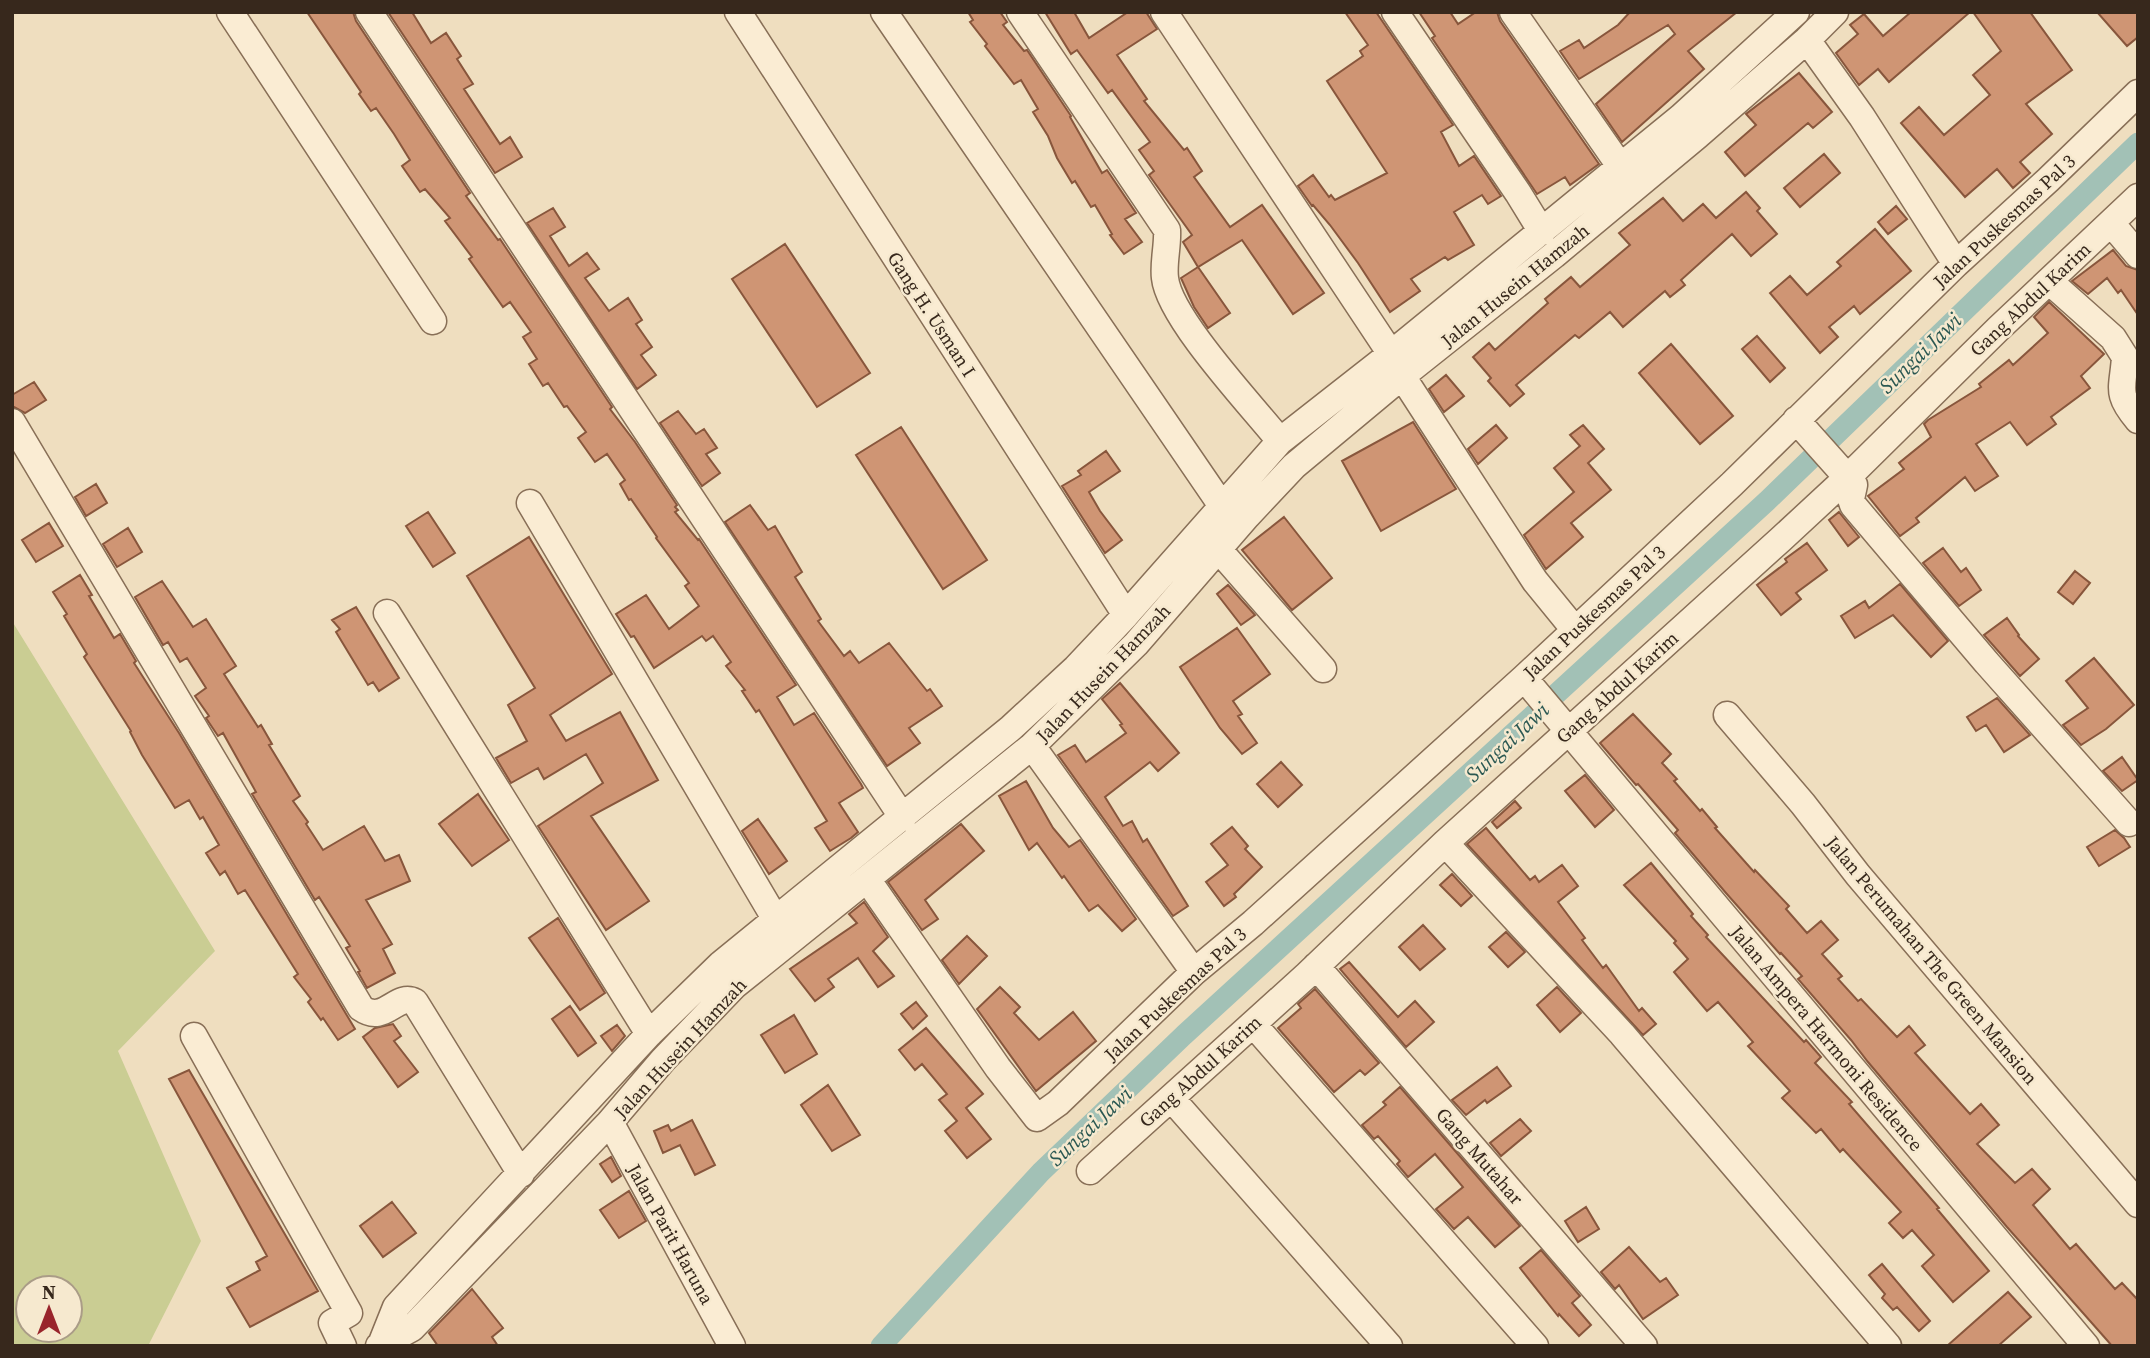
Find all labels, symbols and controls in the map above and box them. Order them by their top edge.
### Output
street label: Jalan Puskesmas Pal 3 [1927,148,2081,294]
street label: Jalan Husein Hamzah [1435,217,1594,353]
street label: Gang Abdul Karim [1964,236,2096,362]
street label: Gang H. Usman I [882,246,982,382]
water label: Sungai Jawi [1872,306,1968,400]
street label: Jalan Puskesmas Pal 3 [1517,539,1671,685]
street label: Jalan Husein Hamzah [1029,598,1176,749]
street label: Gang Abdul Karim [1550,625,1684,749]
water label: Sungai Jawi [1459,695,1556,788]
street label: Jalan Perumahan The Green Mansion [1819,829,2044,1090]
street label: Jalan Ampera Harmoni Residence [1724,919,1929,1156]
street label: Jalan Puskesmas Pal 3 [1098,921,1252,1067]
street label: Jalan Husein Hamzah [607,972,752,1125]
street label: Gang Abdul Karim [1133,1009,1267,1133]
water label: Sungai Jawi [1042,1079,1139,1172]
street label: Gang Mutahar [1430,1102,1530,1210]
street label: Jalan Parit Haruna [621,1158,721,1309]
north arrow [14,1274,84,1344]
text: N [42,1279,56,1305]

